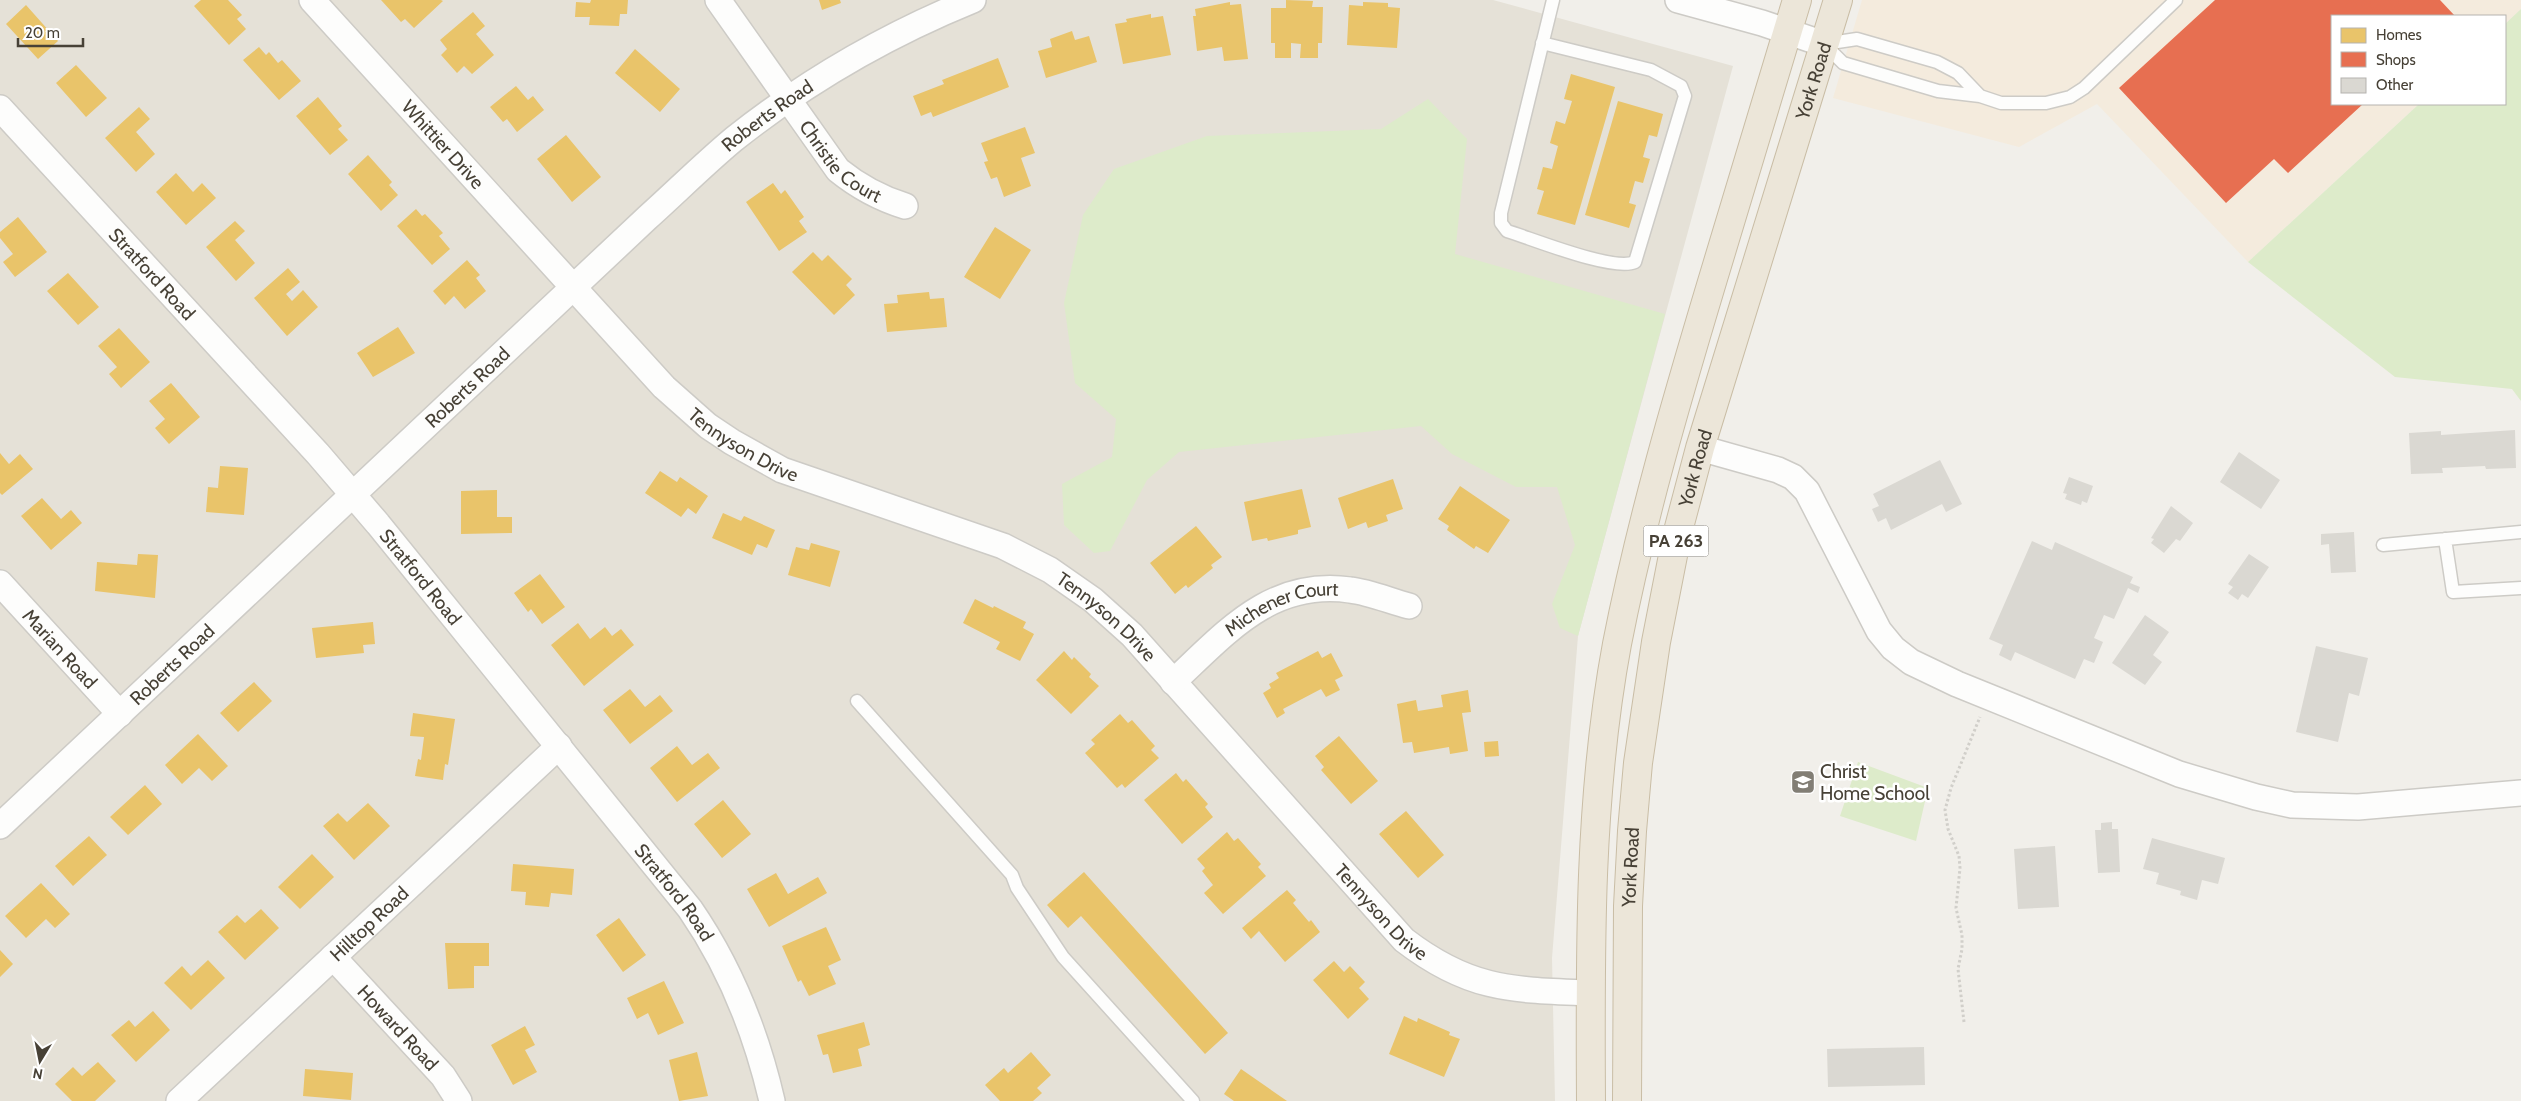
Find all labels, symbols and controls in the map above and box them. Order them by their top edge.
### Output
scale bar [18,15,82,47]
legend [2331,15,2506,105]
text: 20 m [25,24,60,42]
text: Homes [2376,26,2422,44]
street label: York Road [1790,39,1836,123]
text: Shops [2376,51,2416,69]
street label: Roberts Road [716,74,817,156]
text: Other [2376,76,2413,94]
street label: Whittier Drive [397,95,490,194]
street label: Christie Court [795,116,886,207]
street label: Stratford Road [104,223,200,324]
street label: Roberts Road [420,342,514,432]
street label: Tennyson Drive [684,403,801,486]
street label: York Road [1673,426,1717,510]
street label: Stratford Road [375,524,466,629]
road number: PA 263 [1644,526,1708,556]
street label: Tennyson Drive [1052,567,1161,666]
street label: Michener Court [1220,577,1340,641]
street label: Marian Road [18,604,102,693]
street label: Roberts Road [125,619,219,710]
place label: Christ Home School [1820,760,1930,805]
school or university icon: Christ Home School [1790,769,1816,795]
street label: York Road [1616,827,1644,908]
street label: Stratford Road [630,839,719,945]
street label: Tennyson Drive [1330,859,1432,965]
street label: Hilltop Road [325,881,413,966]
street label: Howard Road [353,980,443,1075]
north arrow [15,1036,65,1086]
text: N [31,1064,44,1084]

